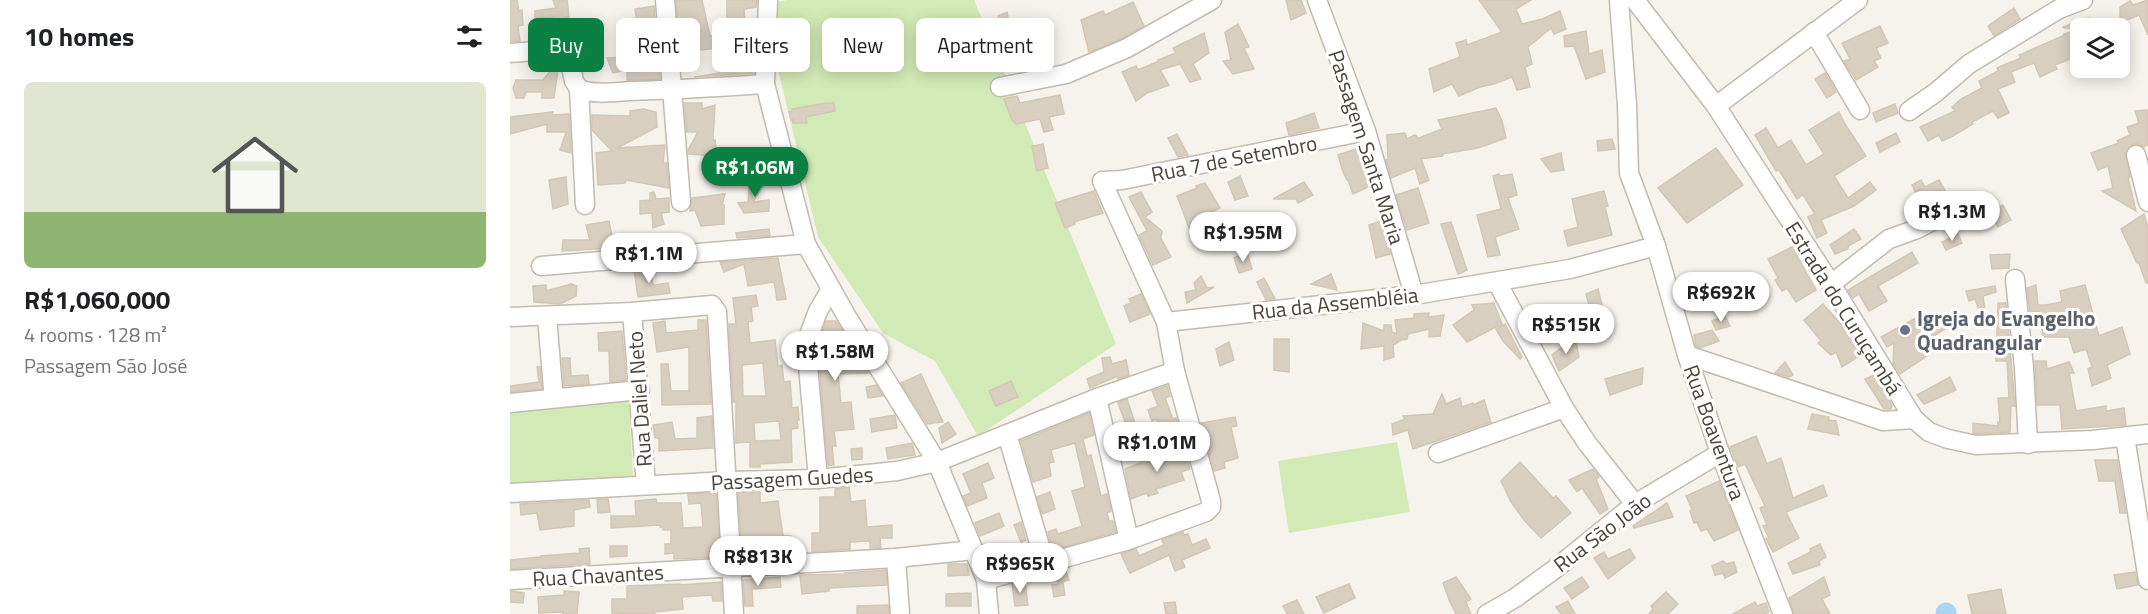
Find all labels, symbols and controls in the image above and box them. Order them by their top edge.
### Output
text: 10 homes [24,17,134,56]
chip: Buy [528,18,604,72]
chip: Rent [616,18,700,72]
chip: Filters [712,18,810,72]
chip: New [822,18,904,72]
chip: Apartment [916,18,1054,72]
map controls [2070,18,2130,78]
button: layers [2070,18,2130,78]
icon: filters [453,20,486,53]
street label: Passagem Santa Maria [1320,46,1414,249]
icon: home [201,121,309,229]
street label: Rua 7 de Setembro [1148,126,1320,190]
pin: R$1.06M [700,147,810,198]
text: R$1.06M [715,151,795,182]
pin: R$1.3M [1903,191,2001,242]
text: R$1.3M [1918,195,1986,226]
pin: R$1.95M [1188,212,1298,263]
street label: Estrada do Curuçambá [1778,215,1911,401]
text: R$1.95M [1203,216,1283,247]
pin: R$1.1M [600,233,698,284]
text: R$1.1M [615,237,683,268]
pin: R$692K [1672,272,1770,323]
text: R$692K [1686,276,1756,307]
street label: Rua da Assembléia [1250,278,1420,328]
text: R$1,060,000 [24,280,170,319]
place label: Igreja do Evangelho Quadrangular [1917,302,2095,358]
pin: R$515K [1517,304,1615,355]
text: R$515K [1531,308,1601,339]
text: 4 rooms · 128 m² [24,319,167,350]
marker: Igreja do Evangelho Quadrangular [1898,323,1912,337]
street label: Rua Daliel Neto [618,330,660,468]
pin: R$1.58M [780,331,890,382]
text: R$1.58M [795,335,875,366]
text: Passagem São José [24,350,187,381]
street label: Rua Boaventura [1676,360,1754,504]
pin: R$1.01M [1102,422,1212,473]
text: R$1.01M [1117,426,1197,457]
street label: Passagem Guedes [710,458,874,498]
street label: Rua São João [1546,484,1658,580]
pin: R$813K [709,536,807,587]
text: R$813K [723,540,793,571]
pin: R$965K [971,543,1069,594]
text: R$965K [985,547,1055,578]
street label: Rua Chavantes [531,556,665,594]

